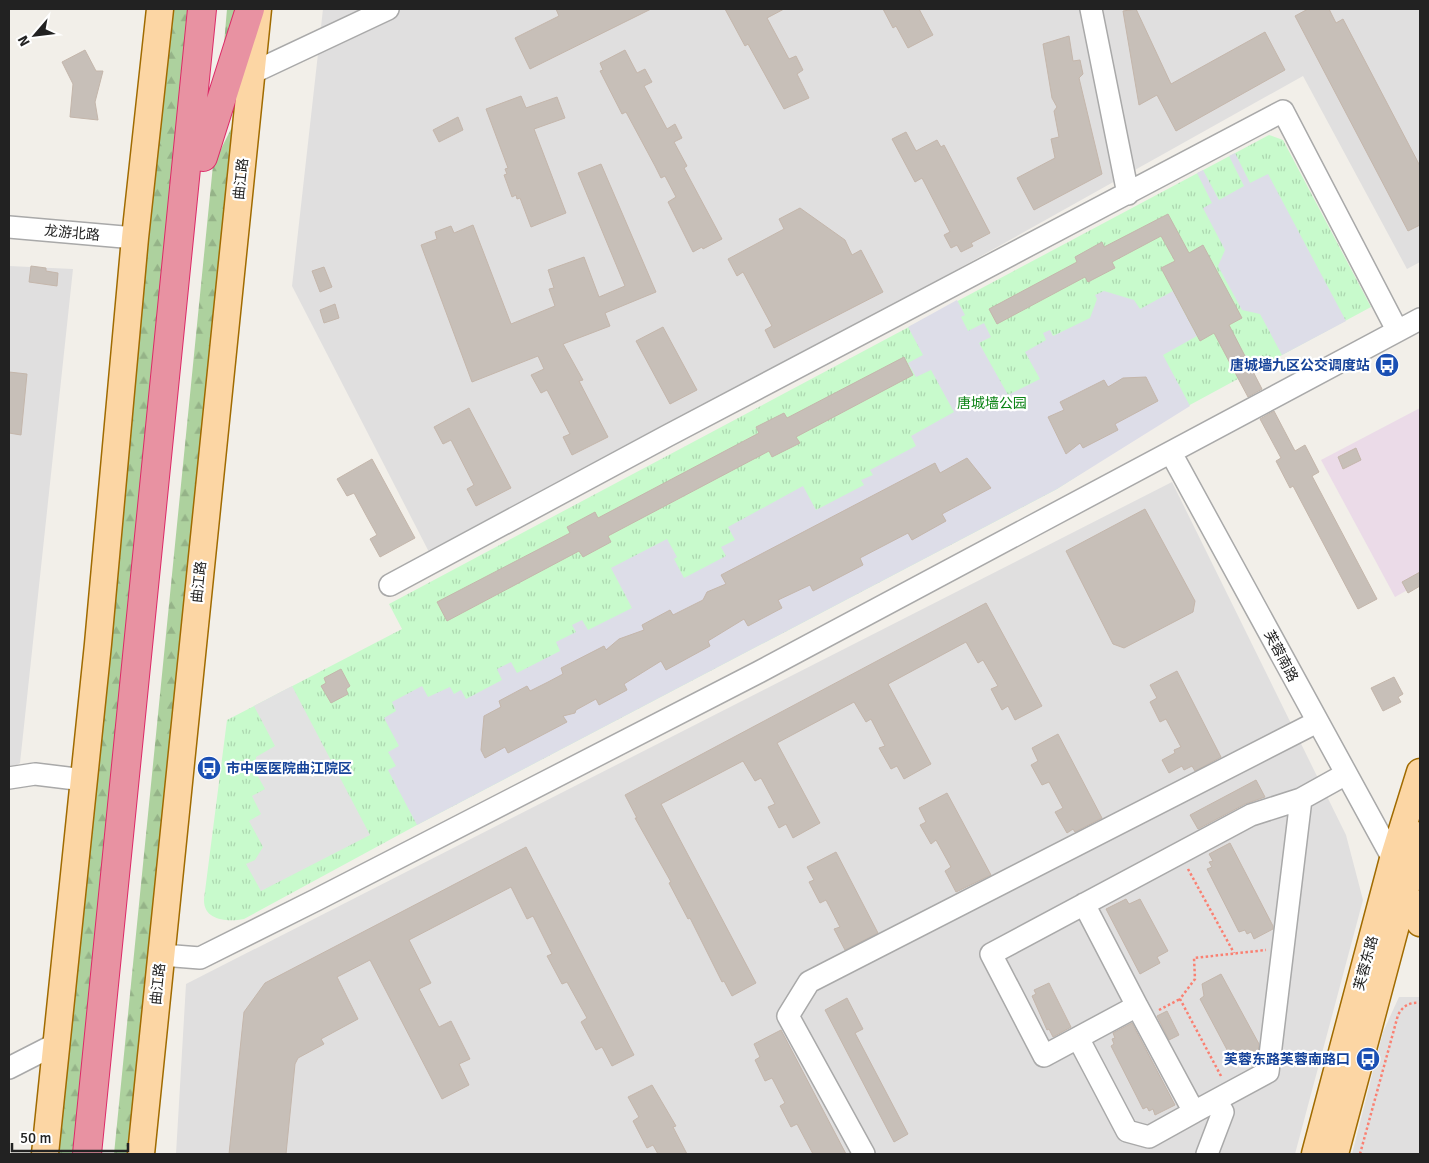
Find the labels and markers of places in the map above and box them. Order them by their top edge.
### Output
bus stop icon: 唐城墙九区公交调度站 [1374,352,1400,378]
place label: 唐城墙九区公交调度站 [1230,357,1370,374]
bus stop icon: 市中医医院曲江院区 [196,755,222,781]
place label: 市中医医院曲江院区 [226,760,352,777]
bus stop icon: 芙蓉东路芙蓉南路口 [1355,1046,1381,1072]
place label: 芙蓉东路芙蓉南路口 [1224,1051,1350,1068]

